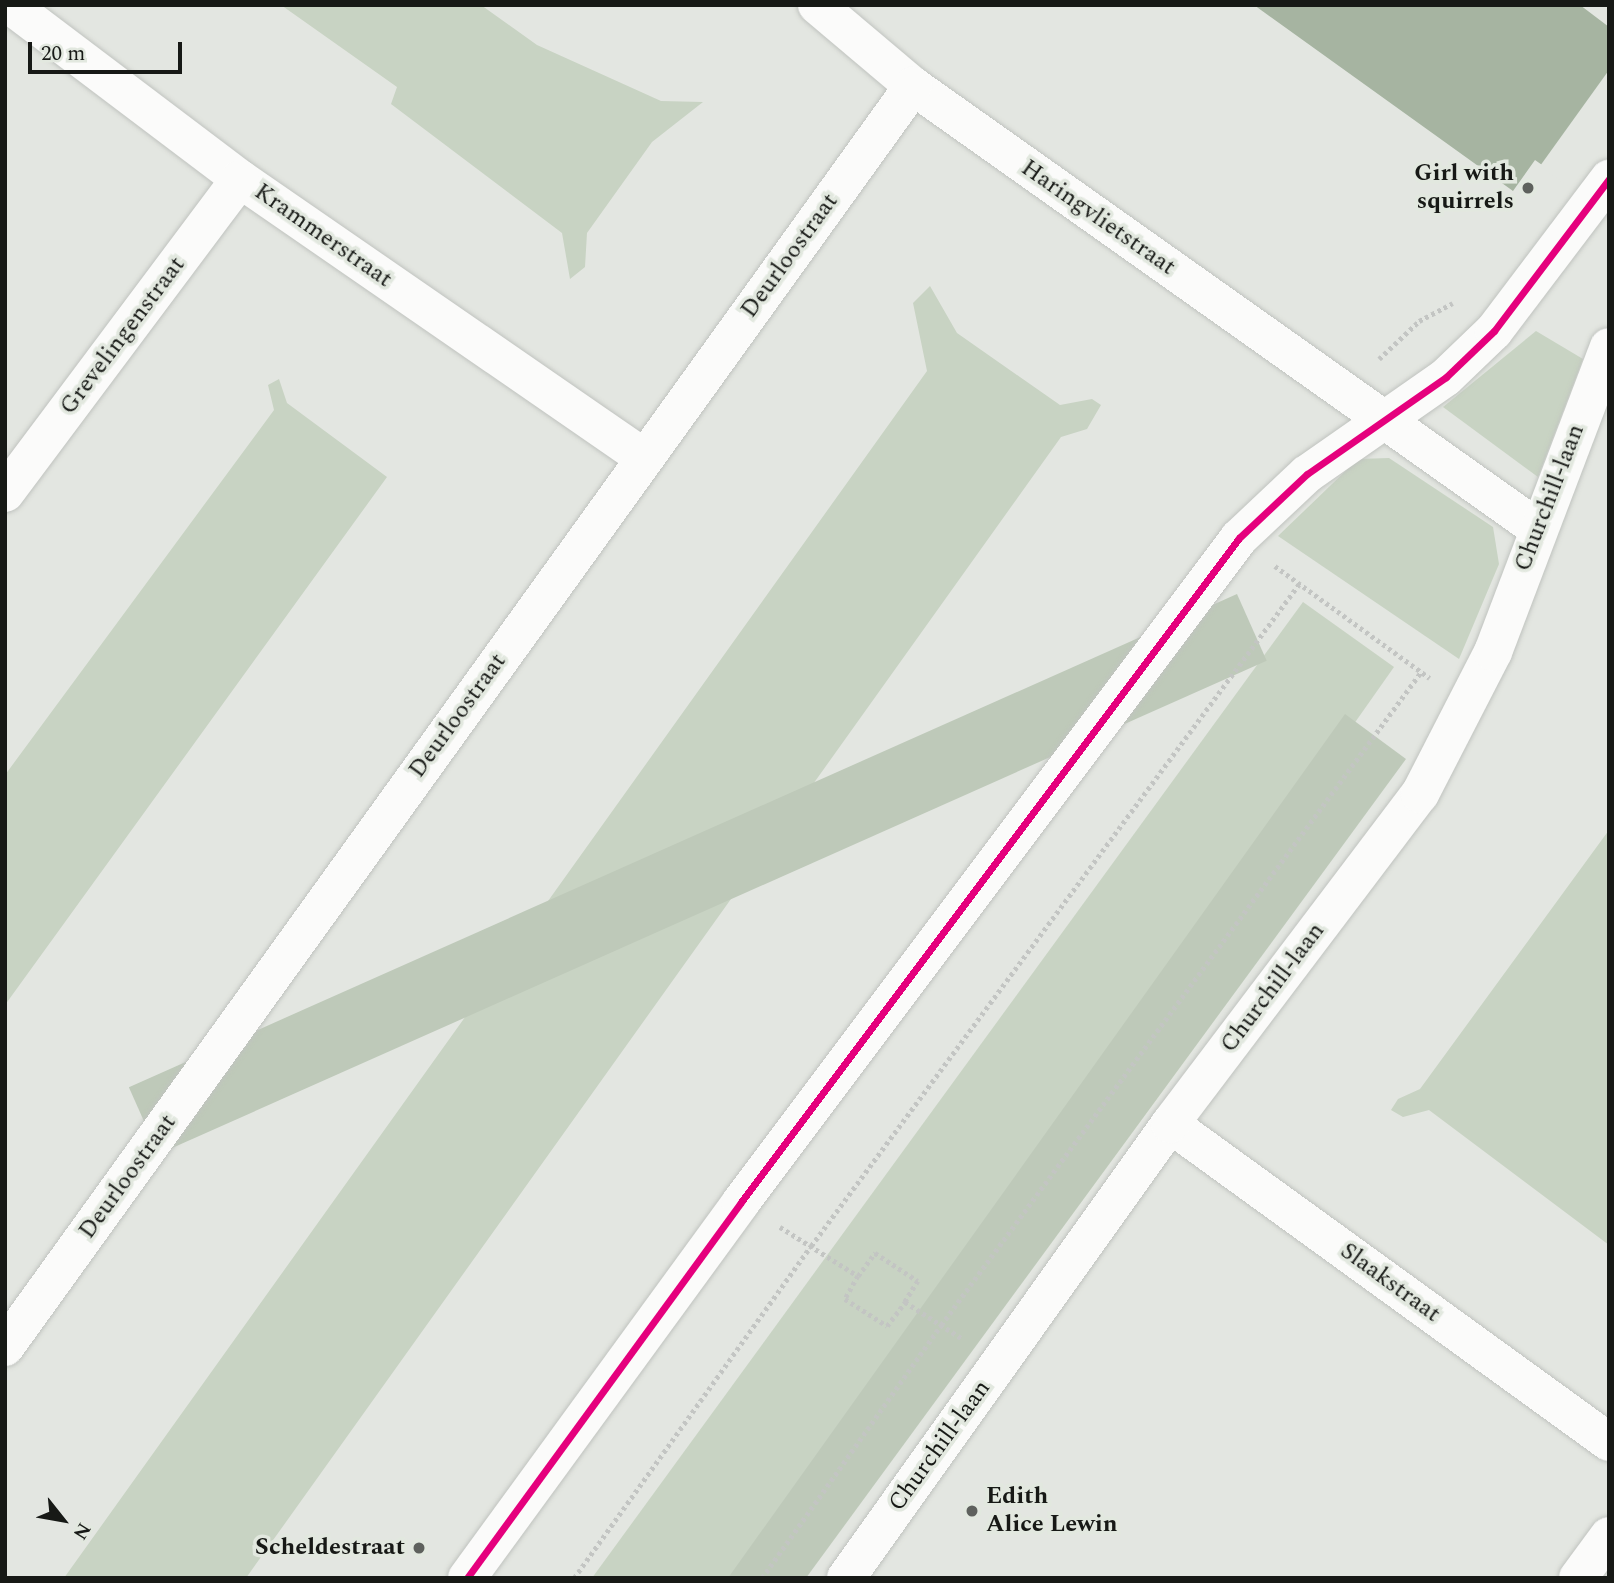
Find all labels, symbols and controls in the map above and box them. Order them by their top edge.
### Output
scale bar [32,28,186,72]
text: 20 m [41,38,85,70]
street label: Haringvlietstraat [1015,154,1181,282]
place label: Girl with squirrels [1414,160,1514,216]
street label: Krammerstraat [248,178,398,294]
marker: Girl with squirrels [1520,180,1536,196]
street label: Deurloostraat [735,188,845,324]
street label: Grevelingenstraat [54,251,192,421]
street label: Churchill-laan [1509,421,1591,575]
street label: Deurloostraat [403,648,513,784]
street label: Churchill-laan [1215,918,1331,1058]
street label: Deurloostraat [73,1109,183,1245]
street label: Slaakstraat [1334,1237,1446,1329]
street label: Churchill-laan [883,1375,997,1517]
place label: Edith Alice Lewin [986,1483,1118,1539]
north arrow [28,1485,98,1555]
marker: Edith Alice Lewin [964,1503,980,1519]
text: N [65,1517,98,1545]
place label: Scheldestraat [255,1534,405,1562]
marker: Scheldestraat [411,1540,427,1556]

